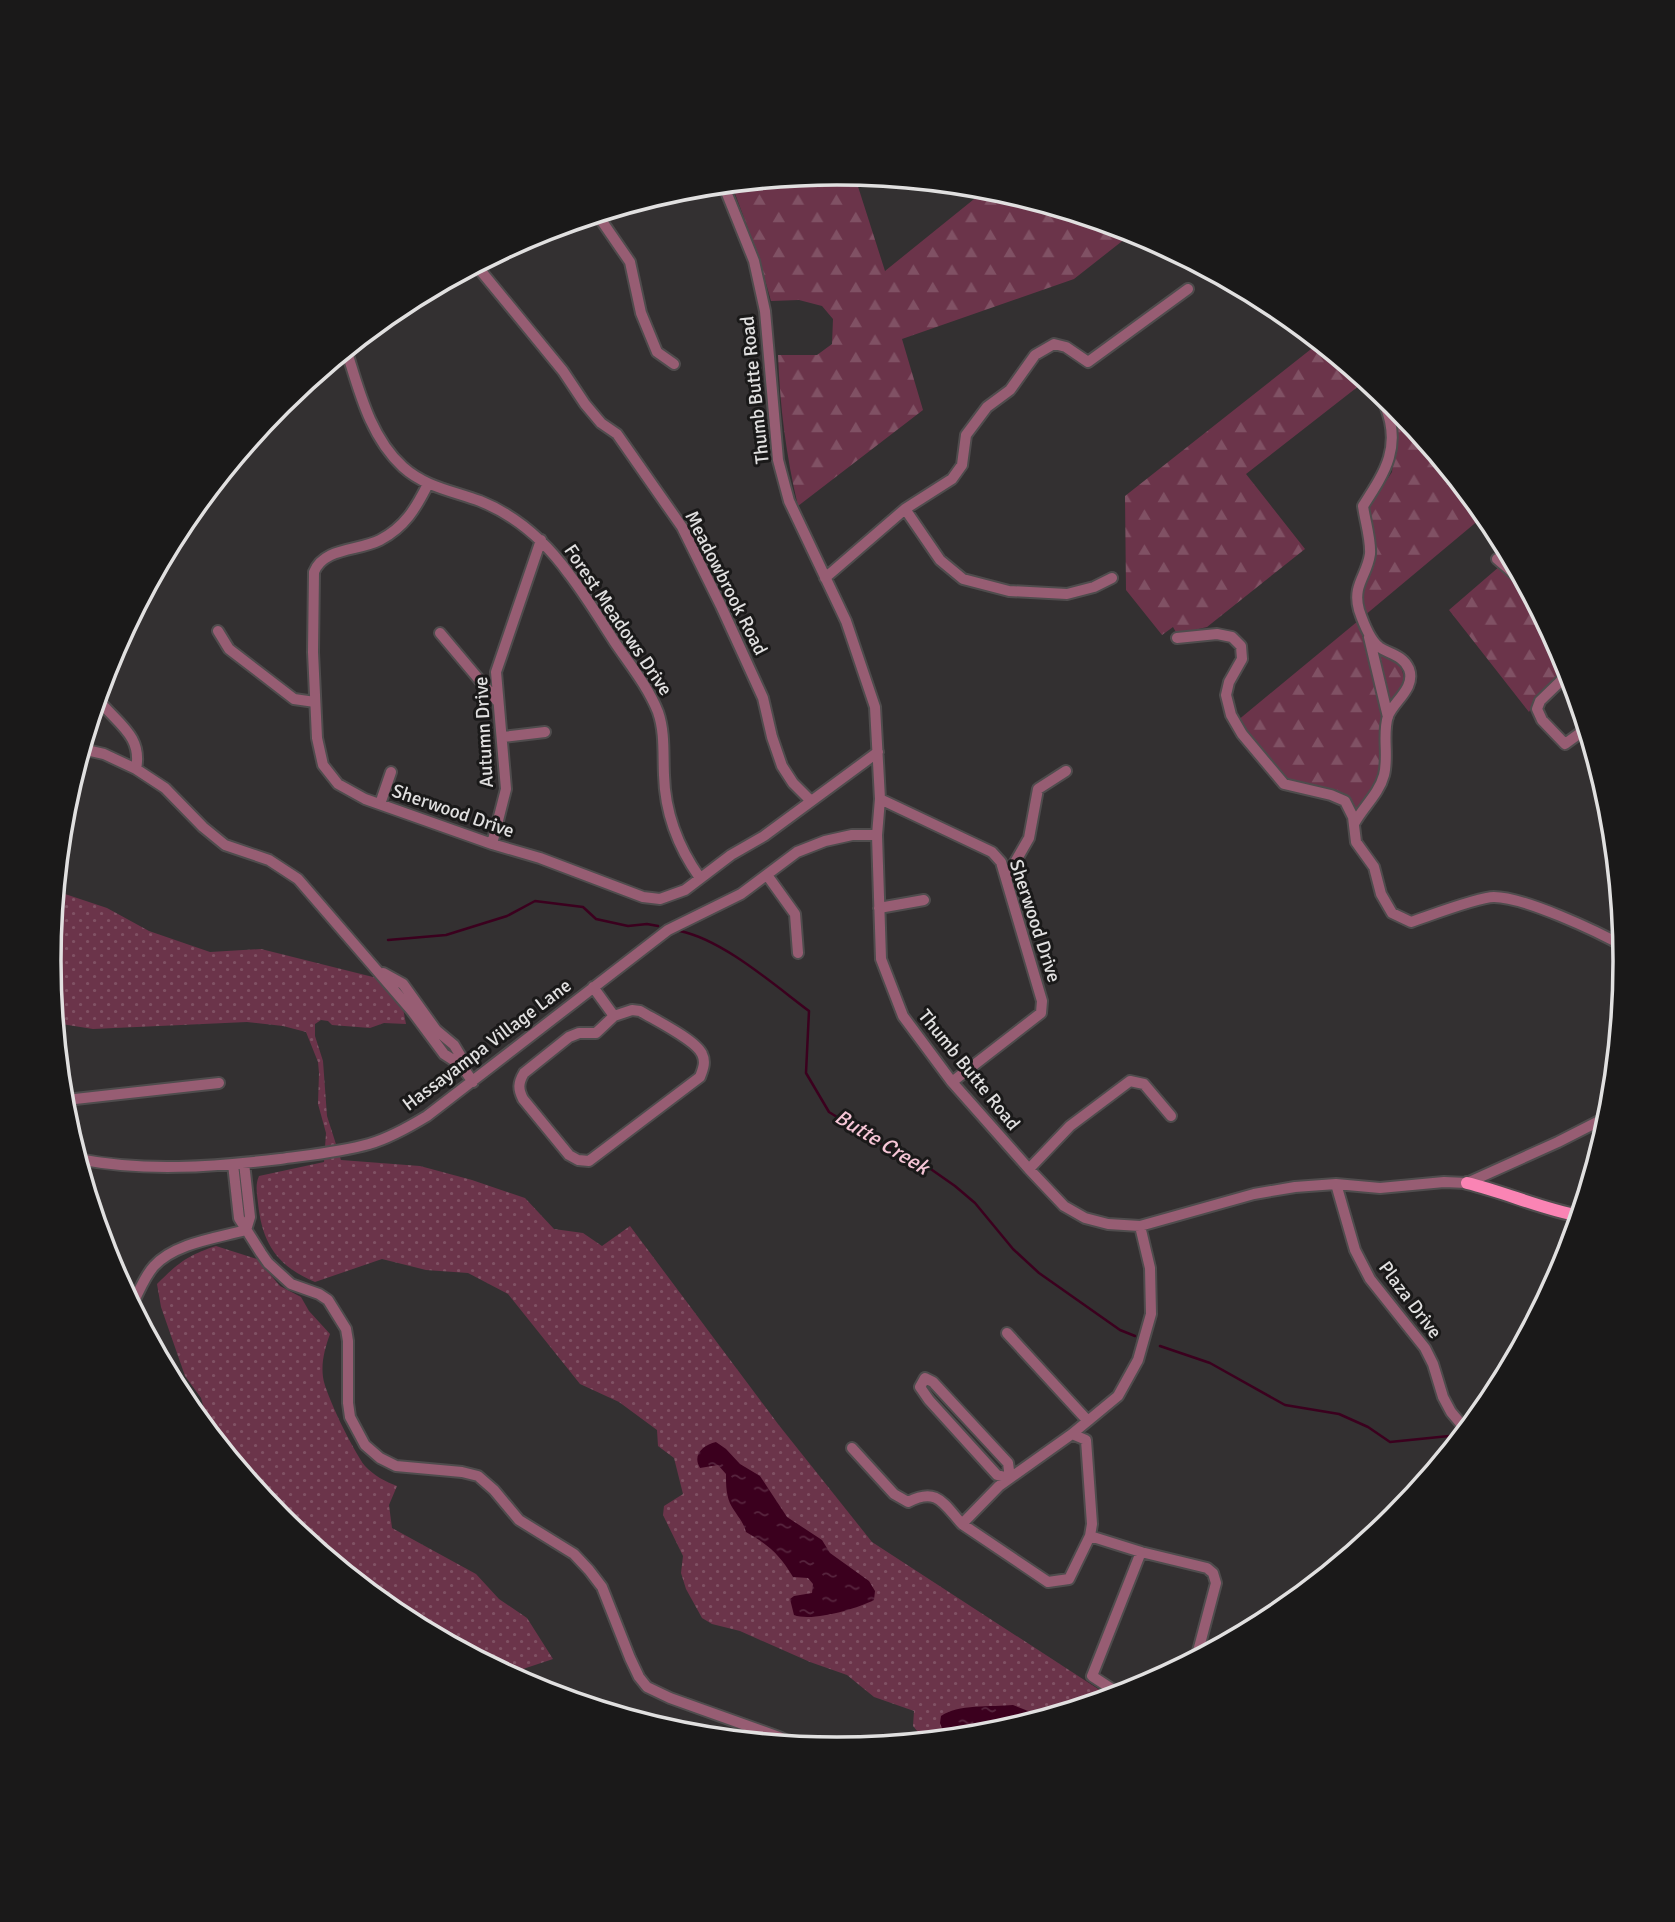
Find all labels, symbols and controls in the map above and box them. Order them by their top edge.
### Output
street label: Thumb Butte Road [735,315,775,465]
street label: Meadowbrook Road [679,507,773,659]
street label: Forest Meadows Drive [558,540,678,700]
street label: Autumn Drive [469,676,499,788]
street label: Sherwood Drive [389,779,517,843]
street label: Sherwood Drive [1004,857,1066,985]
street label: Hassayampa Village Lane [398,974,576,1116]
street label: Thumb Butte Road [913,1005,1025,1135]
water label: Butte Creek [830,1104,936,1182]
street label: Plaza Drive [1373,1257,1447,1343]

